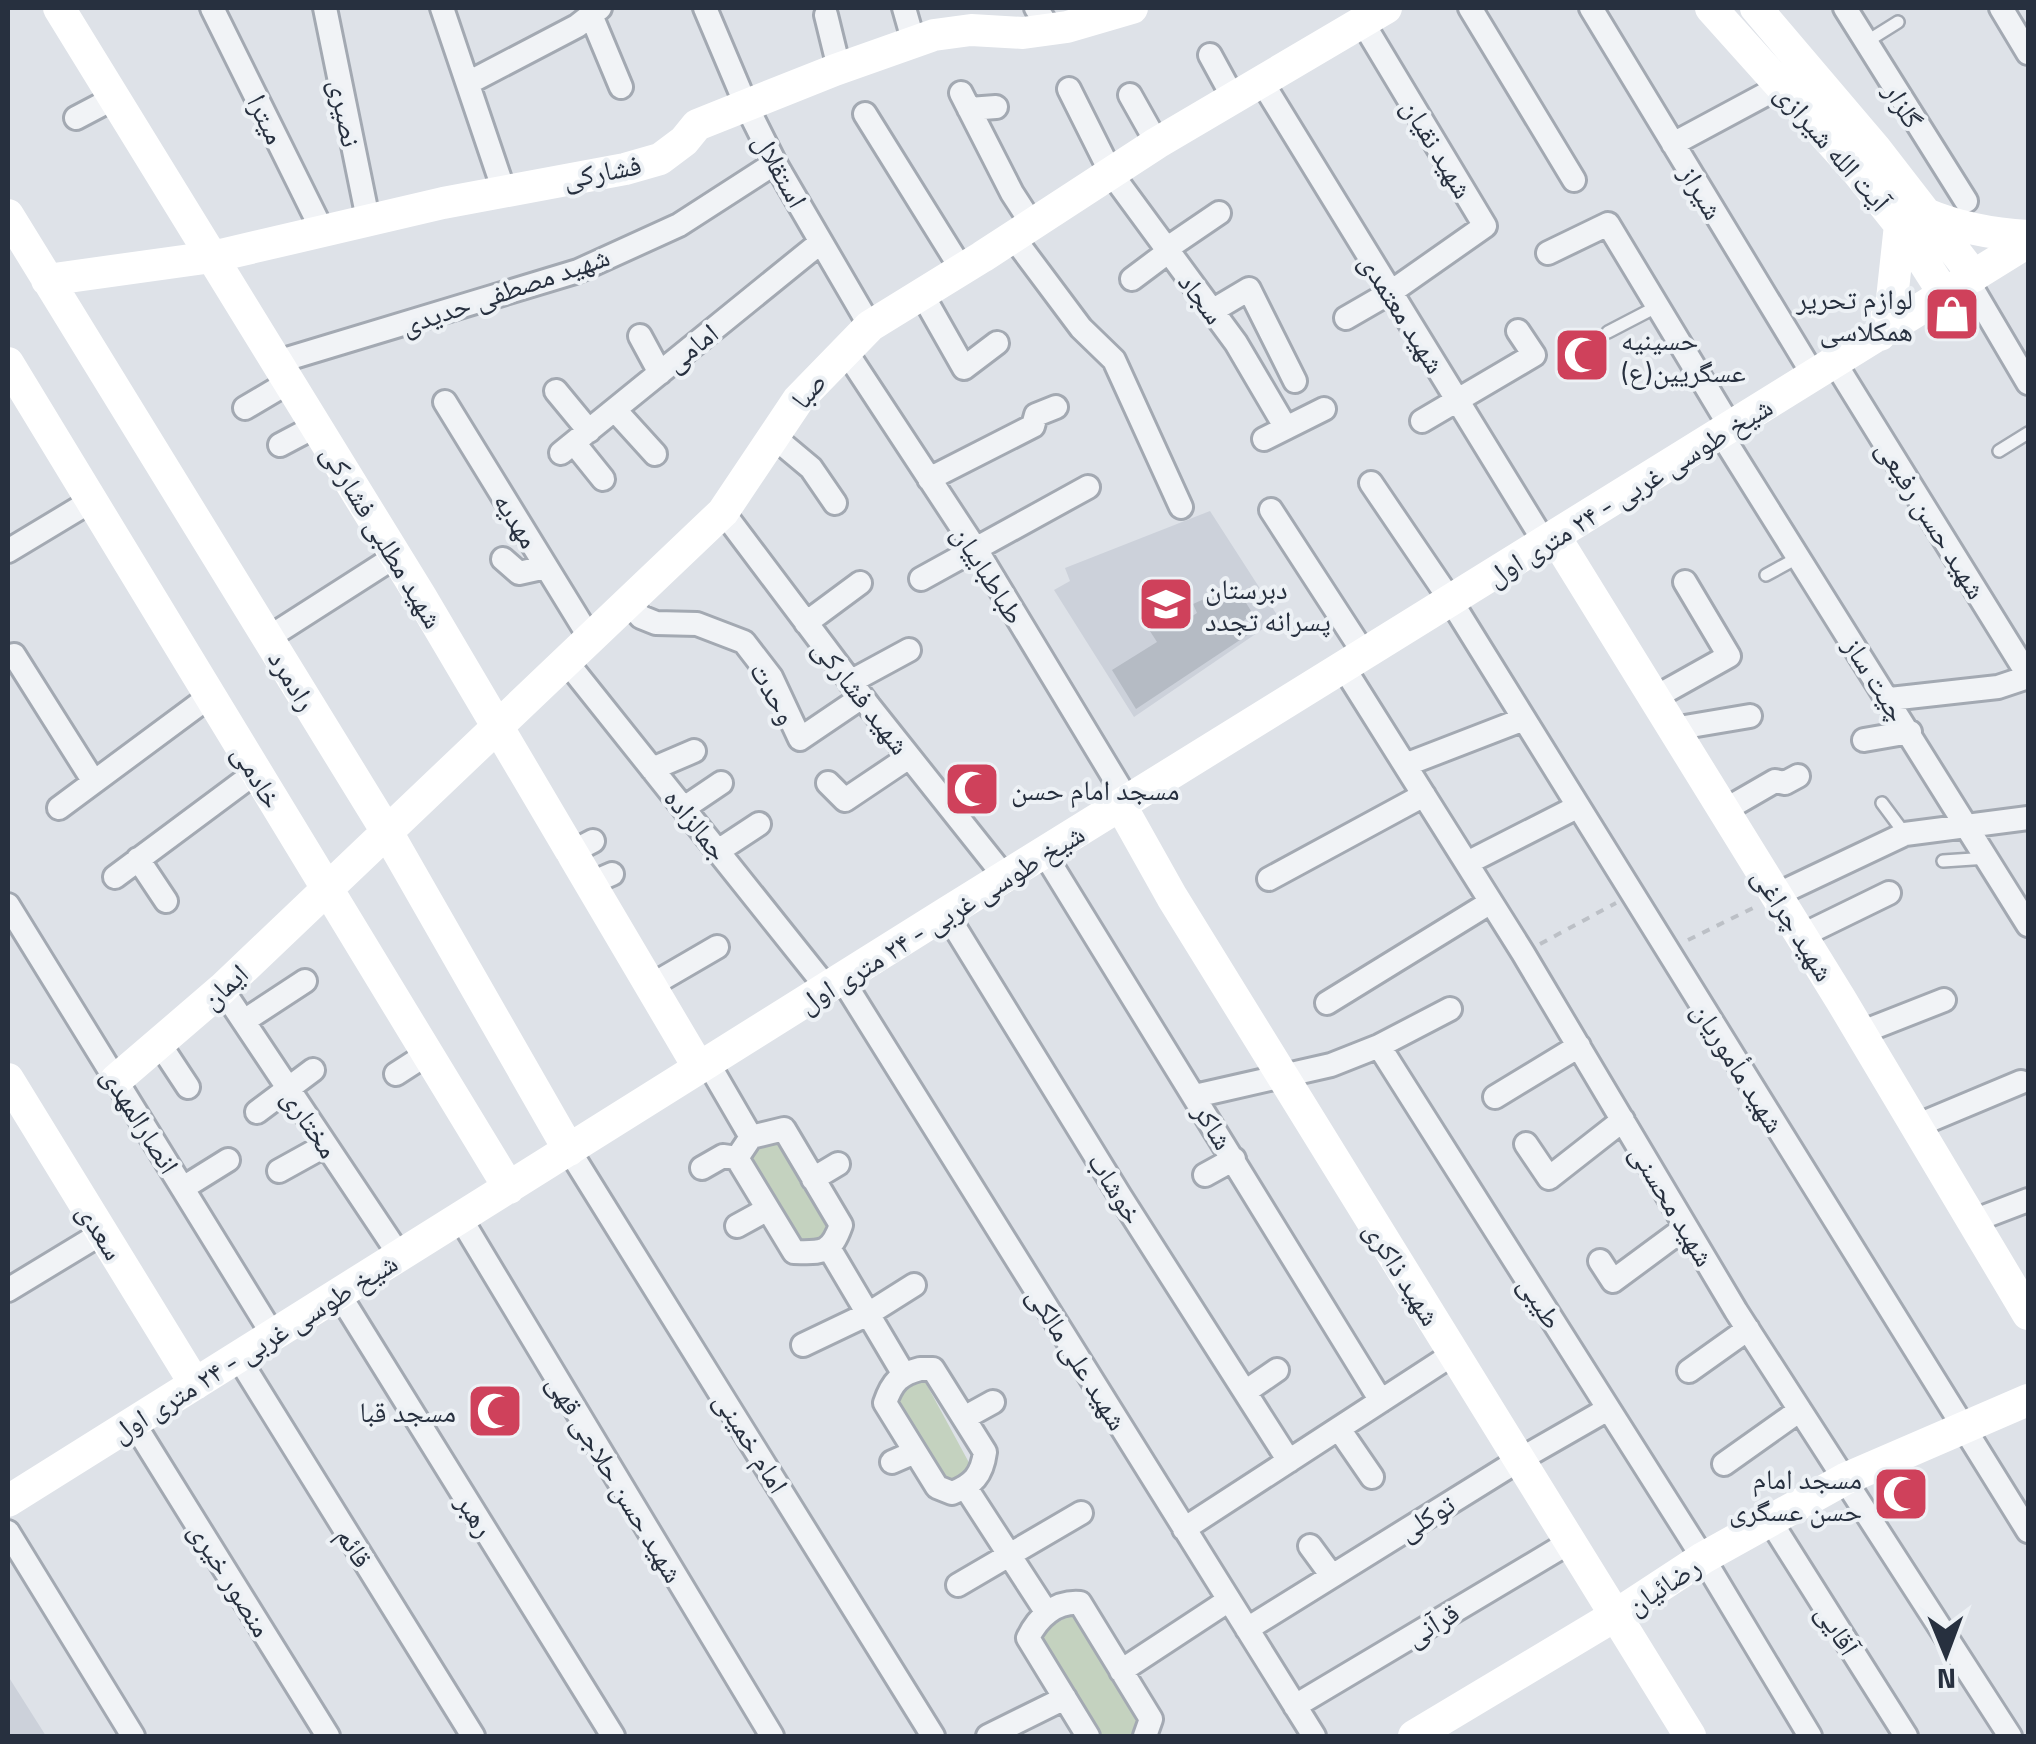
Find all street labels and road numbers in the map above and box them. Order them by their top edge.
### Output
street label: آیت الله شیرازی [1765,73,1902,221]
street label: گلزار [1873,73,1935,137]
street label: نصیری [318,75,374,151]
street label: میترا [237,87,297,151]
street label: شهید نقیان [1391,89,1485,207]
street label: استقلال [743,125,819,215]
street label: فشارکی [559,142,645,200]
street label: شیراز [1668,156,1735,228]
street label: شهید مصطفی حدیدی [395,234,615,346]
street label: شهید معتمدی [1349,244,1457,382]
street label: سجاد [1168,263,1236,333]
street label: امامی [655,312,727,382]
street label: صبا [780,362,836,418]
street label: شیخ طوسی غربی - ۲۴ متری اول [1477,385,1781,597]
street label: شهید حسن رفیعی [1866,431,1998,607]
street label: شهید مطلبی فشارکی [311,436,455,636]
street label: مهدیه [483,484,551,556]
street label: طباطباییان [941,516,1037,632]
street label: چیت ساز [1833,627,1919,730]
street label: شهید فشارکی [803,629,921,763]
street label: رادمرد [258,641,328,719]
street label: وحدت [739,654,809,732]
street label: خادمی [222,736,294,816]
street label: جمالزاده [654,778,740,870]
street label: شیخ طوسی غربی - ۲۴ متری اول [789,812,1093,1024]
street label: شهید چراغی [1742,858,1846,990]
street label: ایمان [191,953,257,1019]
street label: شهید مأموریان [1681,993,1797,1141]
street label: انصارالمهدی [91,1058,191,1182]
street label: مختاری [272,1079,350,1167]
street label: شاکر [1182,1093,1245,1158]
street label: شهید محسنی [1620,1136,1726,1274]
street label: خوشاب [1077,1144,1155,1232]
street label: سعدی [67,1194,135,1268]
street label: شهید ذاکری [1354,1212,1452,1334]
street label: شیخ طوسی غربی - ۲۴ متری اول [102,1241,406,1453]
street label: طیبی [1508,1267,1574,1337]
street label: شهید علی مالکی [1017,1278,1139,1438]
street label: شهید حسن حلاجی قهی [536,1365,696,1591]
street label: امام خمینی [704,1383,800,1501]
street label: توکلی [1389,1483,1463,1551]
street label: رهبر [445,1484,506,1545]
street label: منصور خیری [179,1513,283,1645]
street label: قائم [326,1518,384,1576]
street label: رضائیان [1617,1545,1709,1625]
street label: قرآنی [1397,1591,1467,1657]
street label: آقایی [1805,1595,1871,1664]

